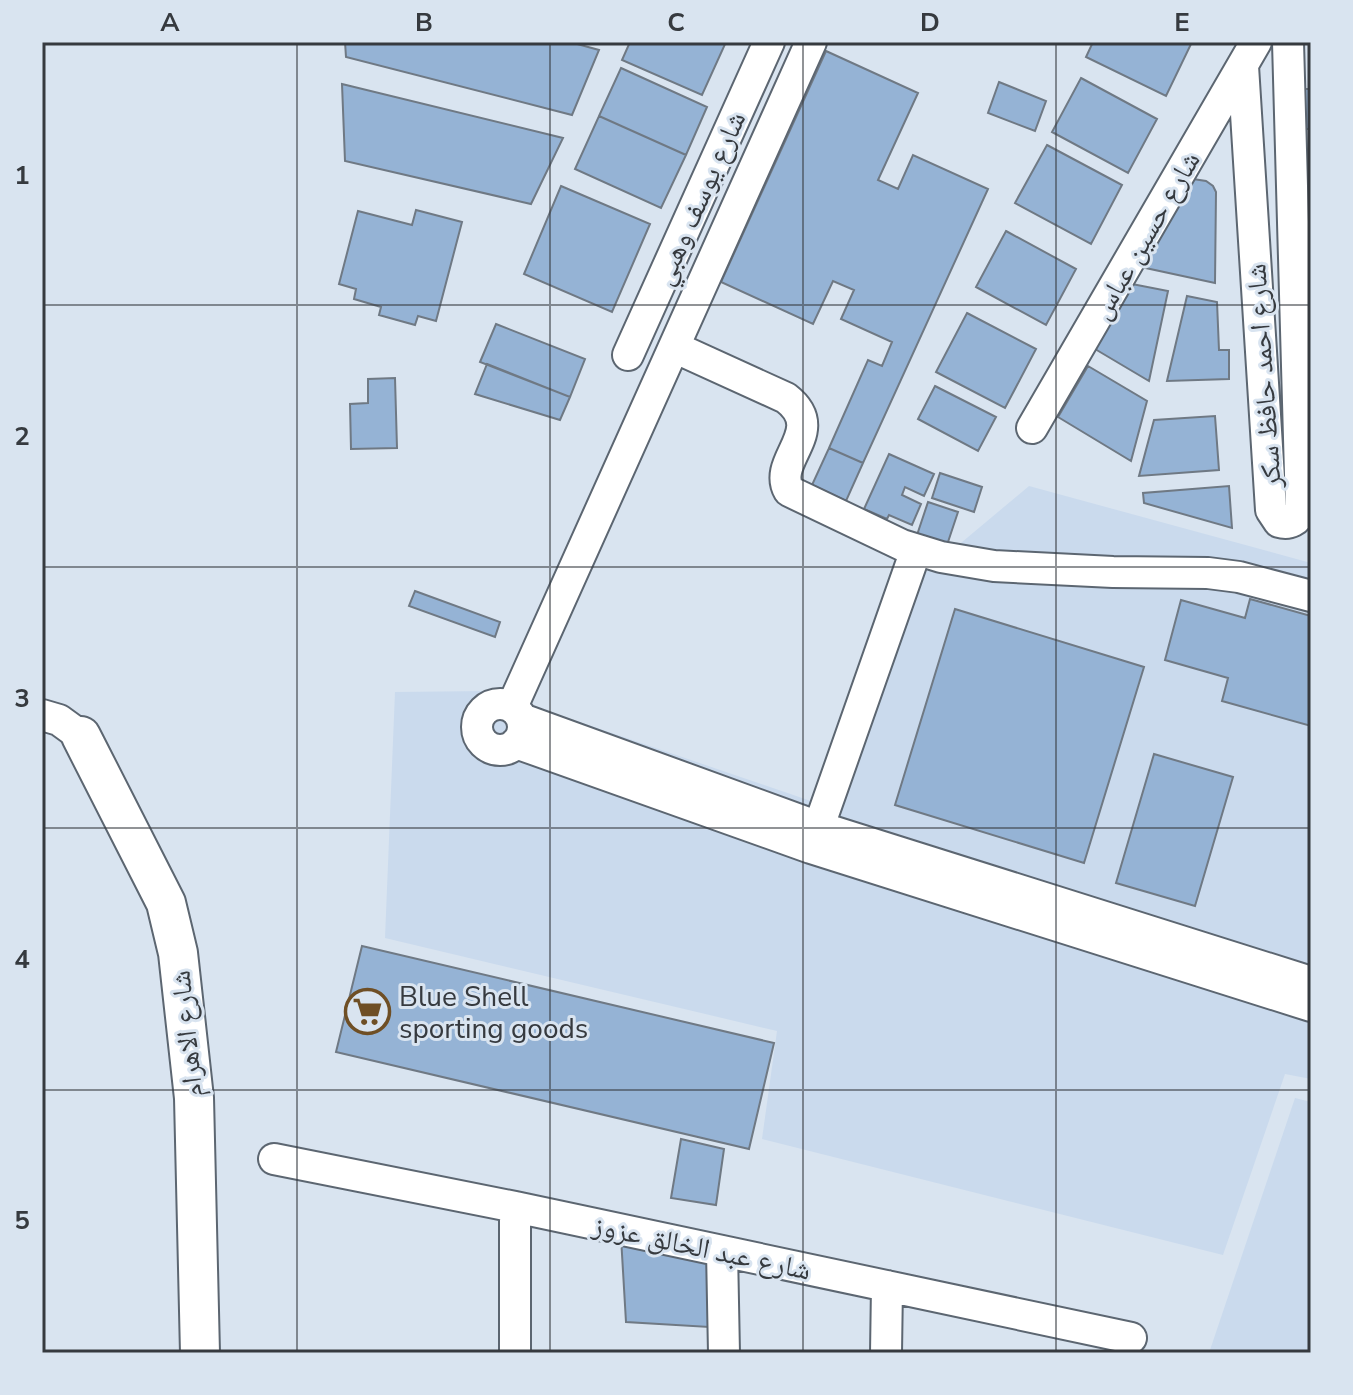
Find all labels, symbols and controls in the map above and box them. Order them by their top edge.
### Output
text: A [160,5,180,40]
text: B [415,5,433,40]
text: C [667,5,685,40]
text: D [920,5,940,40]
text: E [1174,5,1190,40]
street label: شارع يوسف وهبي [645,106,758,293]
street label: شارع حسين عباس [1082,144,1209,327]
text: 1 [14,158,30,193]
street label: شارع احمد حافظ سكر [1237,262,1291,491]
text: 2 [14,419,30,454]
text: 3 [14,681,30,716]
text: 4 [14,942,30,977]
street label: شارع الاهرام [161,969,213,1099]
place label: Blue Shell sporting goods [399,978,588,1048]
supermarket icon: Blue Shell sporting goods [344,988,392,1036]
text: 5 [14,1203,30,1238]
street label: شارع عبد الخالق عزوز [588,1206,814,1290]

